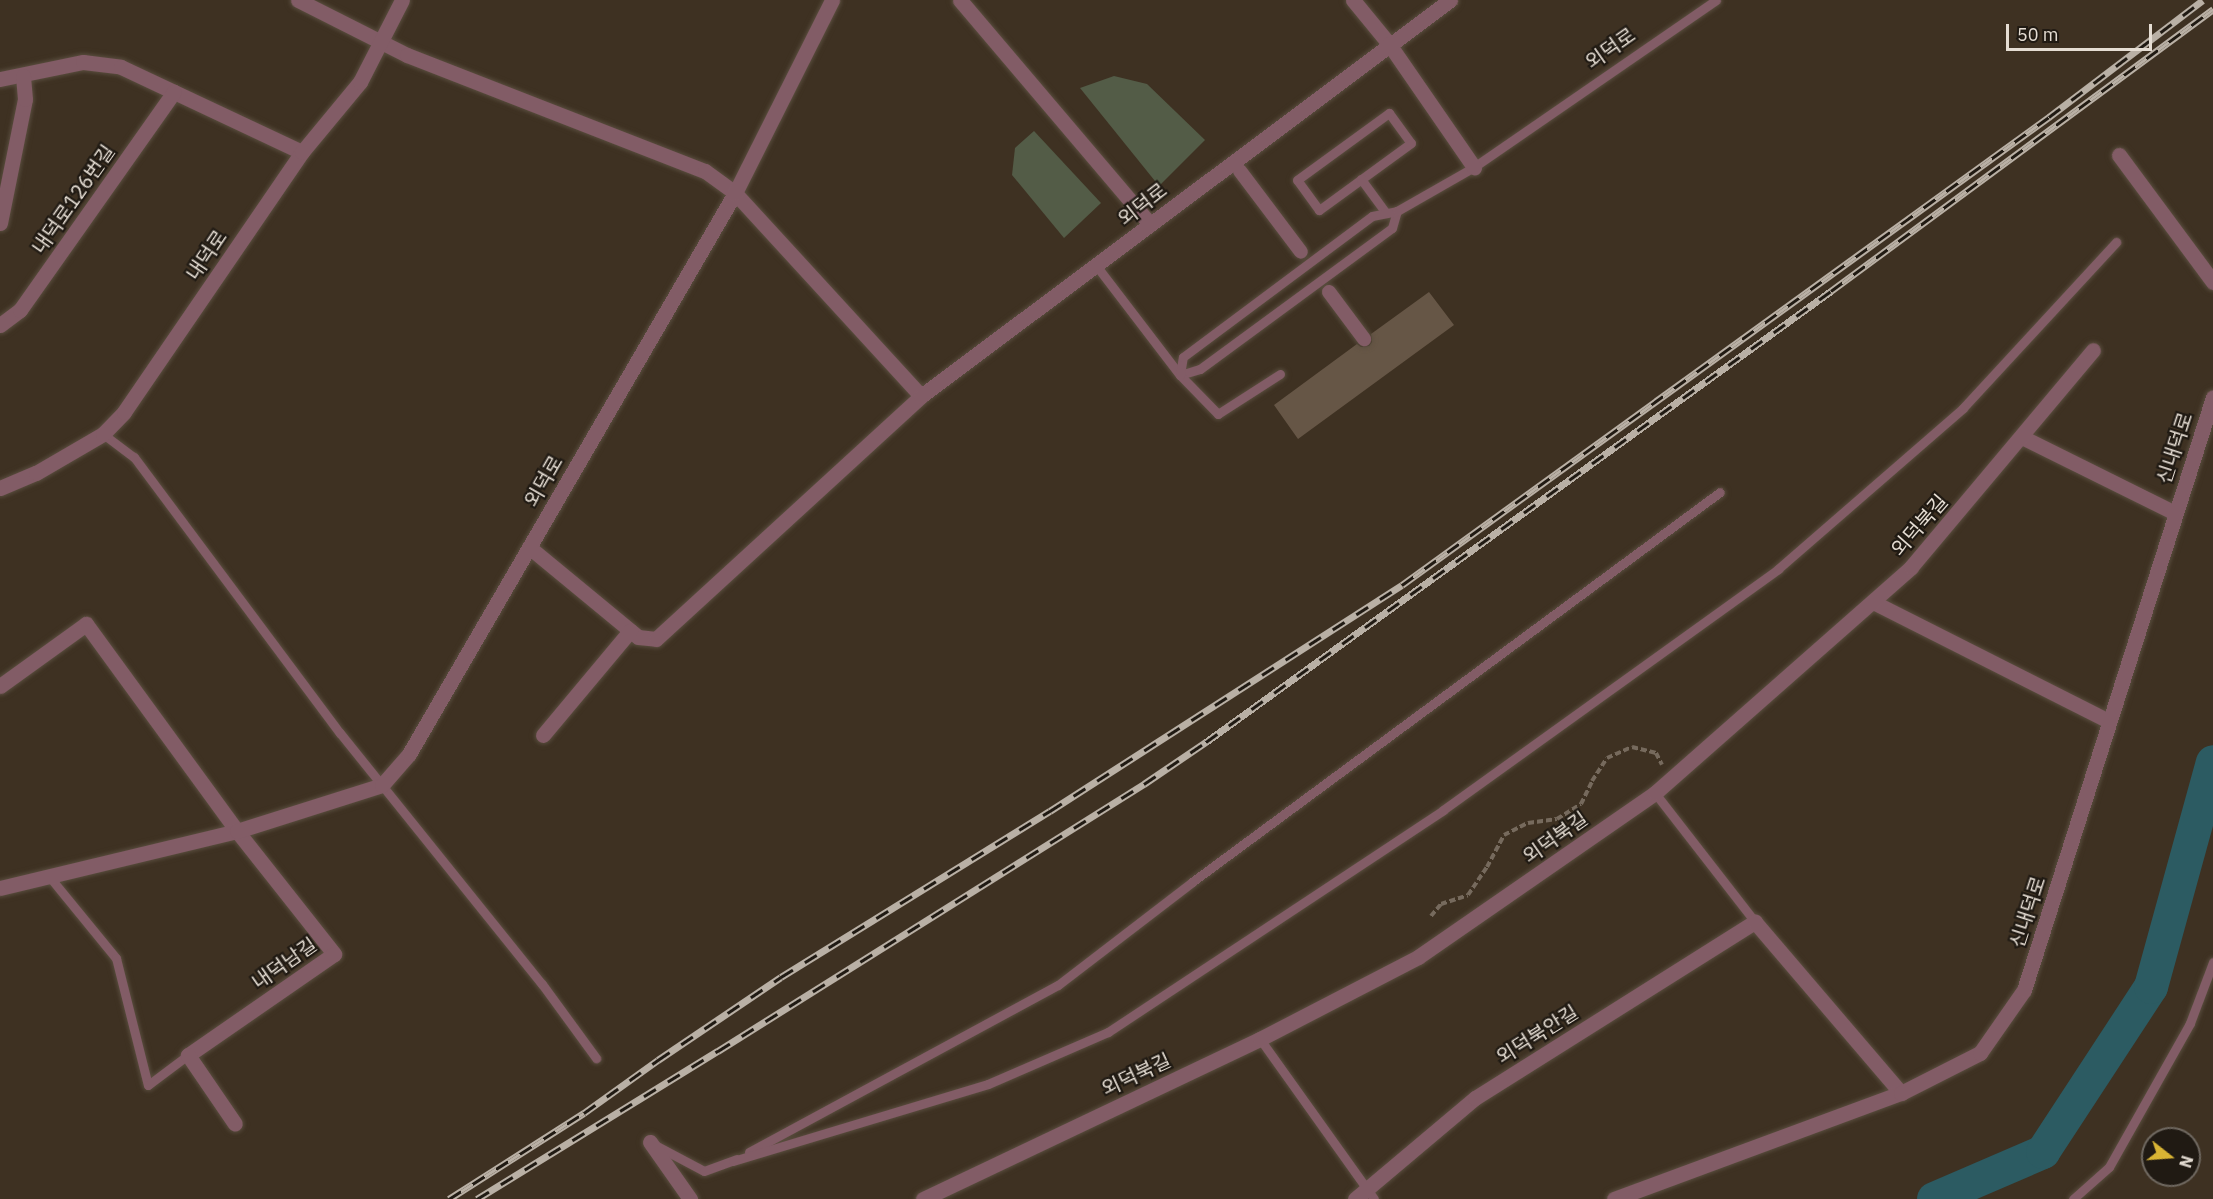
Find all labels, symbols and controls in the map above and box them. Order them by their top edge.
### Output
scale bar [2009,12,2154,50]
street label: 외덕로 [1581,22,1639,74]
text: 50 m [2017,23,2059,46]
street label: 내덕로126번길 [26,140,120,258]
street label: 외덕로 [1113,178,1171,230]
street label: 내덕로 [181,225,231,285]
street label: 신내덕로 [2151,409,2197,487]
street label: 외덕로 [519,451,567,511]
street label: 외덕북길 [1886,489,1952,561]
street label: 외덕북길 [1518,806,1592,868]
street label: 신내덕로 [2004,873,2050,951]
street label: 내덕남길 [247,932,321,994]
street label: 외덕북안길 [1492,999,1582,1069]
street label: 외덕북길 [1098,1048,1174,1100]
north arrow [2141,1127,2201,1187]
text: N [2175,1153,2198,1170]

